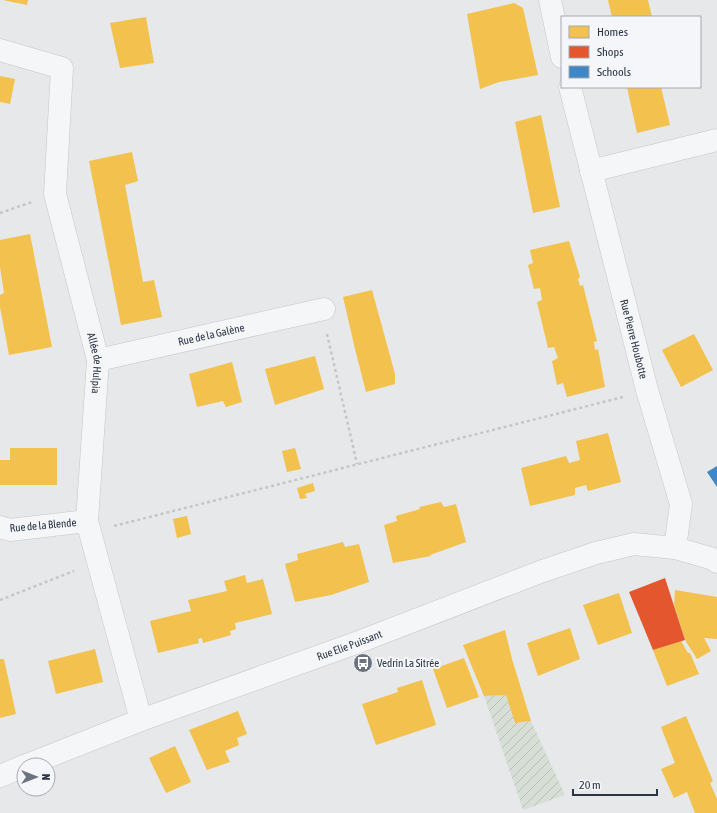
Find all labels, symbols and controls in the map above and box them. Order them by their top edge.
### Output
legend [561,16,701,88]
text: Homes [597,25,628,39]
text: Shops [597,45,623,59]
text: Schools [597,65,631,79]
street label: Rue Pierre Houbotte [618,298,650,380]
street label: Rue de la Galène [177,321,246,348]
street label: Allée de Hulpia [85,331,104,394]
street label: Rue de la Blende [9,516,77,534]
street label: Rue Elie Puissant [315,628,384,663]
bus stop icon: Vedrin La Sitrée [352,652,374,674]
place label: Vedrin La Sitrée [377,657,439,669]
north arrow [16,757,56,797]
scale bar [573,771,657,797]
text: N [40,774,52,780]
text: 20 m [579,778,601,792]

